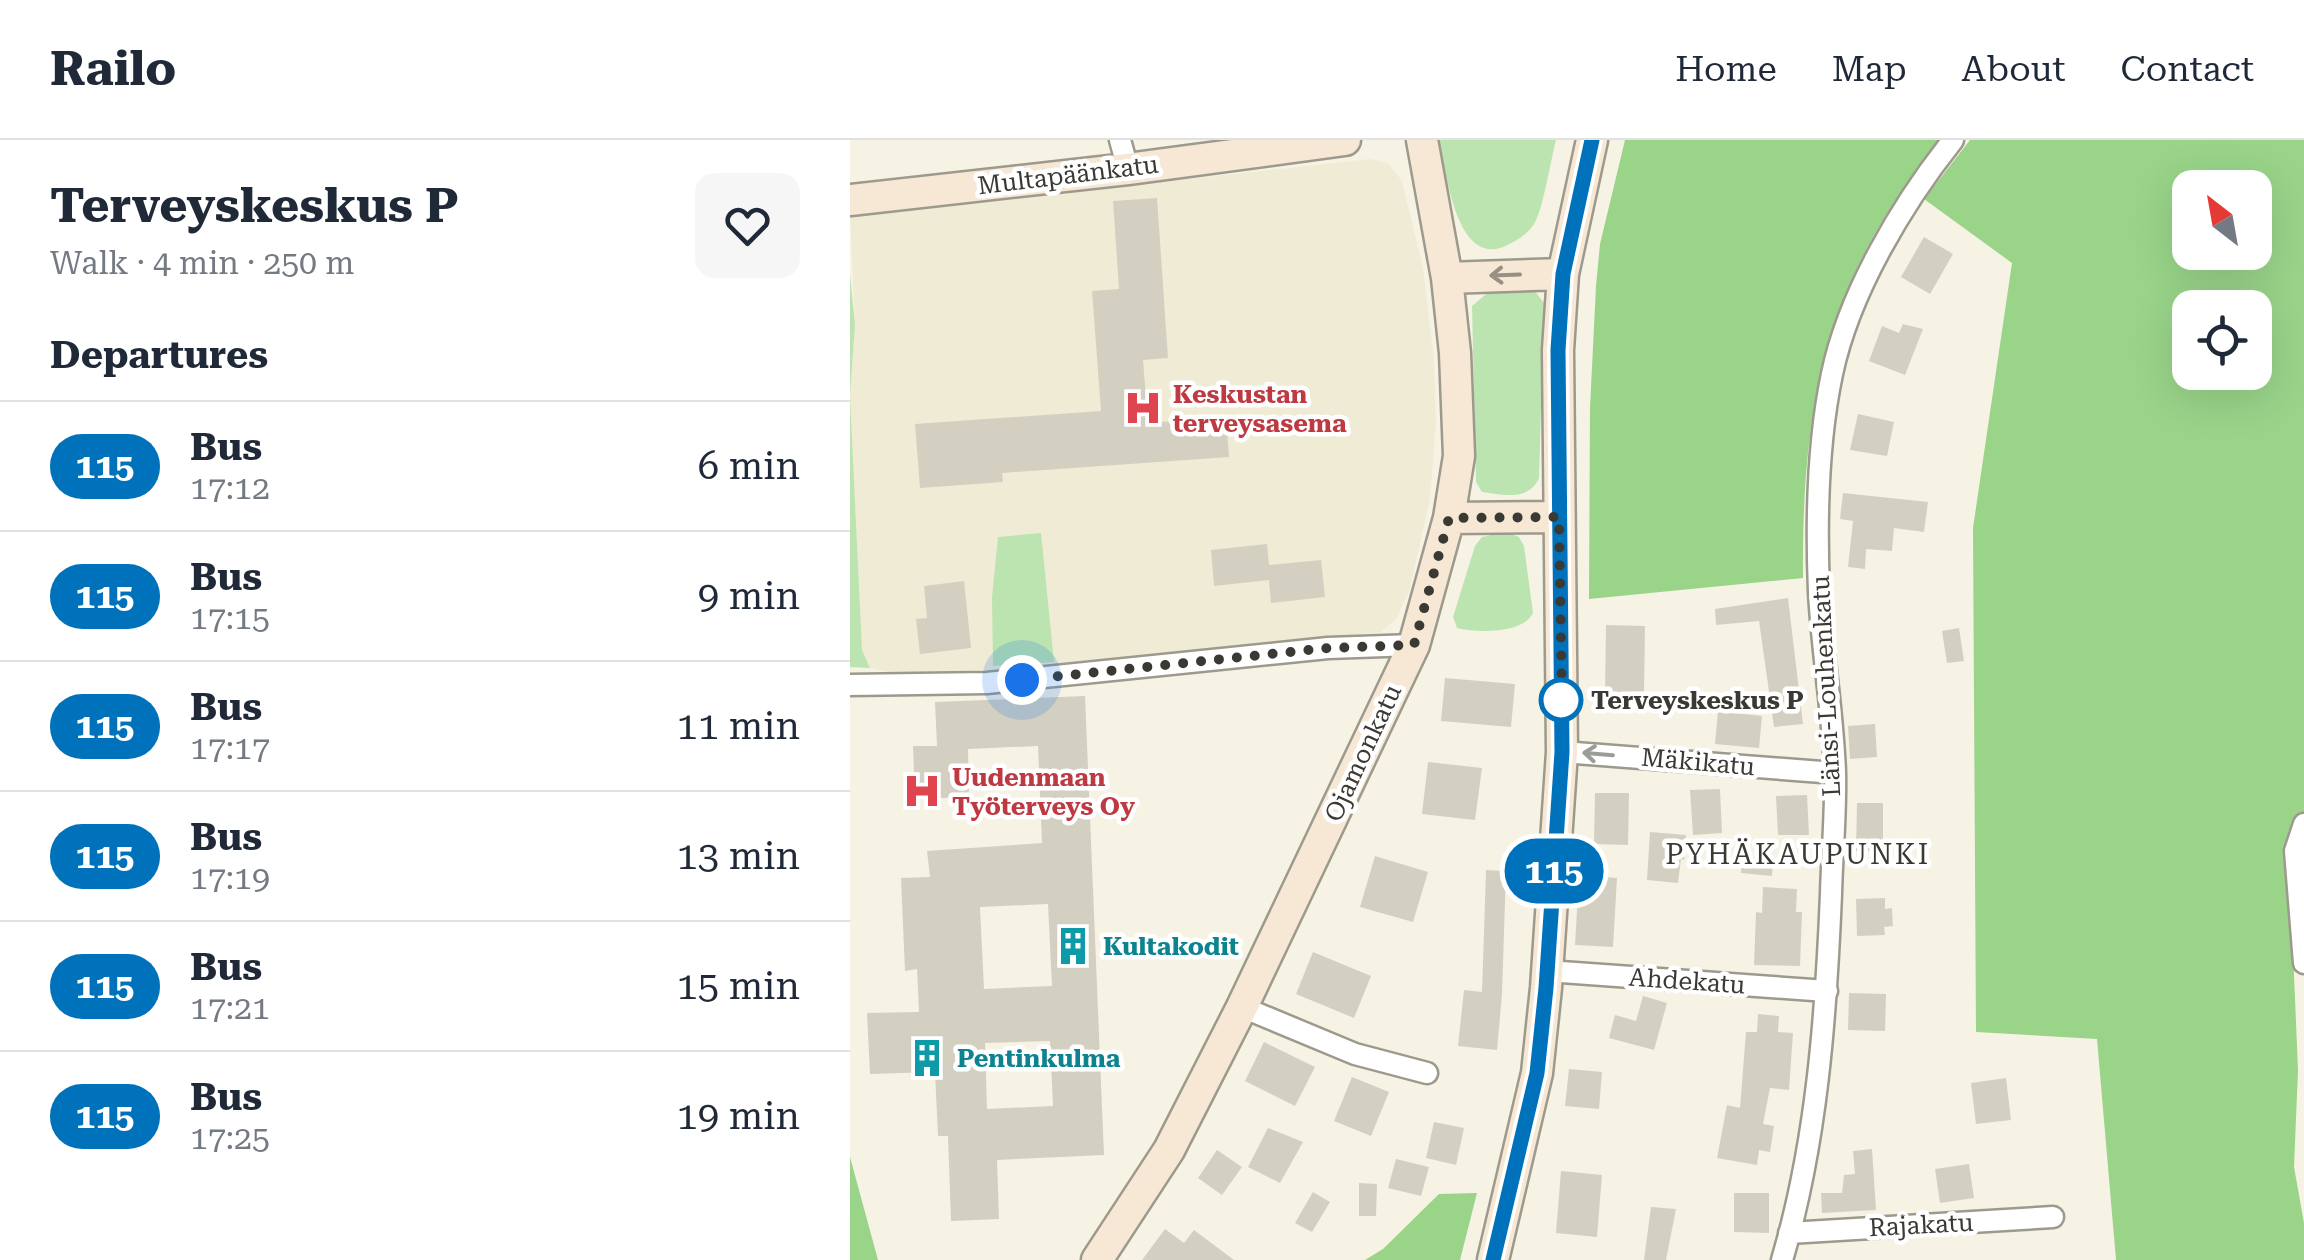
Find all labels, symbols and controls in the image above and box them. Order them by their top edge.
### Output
text: Railo [50,41,176,97]
text: Home [1675,49,1777,90]
text: Map [1832,49,1907,90]
text: About [1962,49,2066,90]
text: Contact [2121,49,2254,90]
street label: Multapäänkatu [976,149,1160,200]
north arrow [2172,170,2272,270]
map controls [2172,170,2272,390]
button: heart [695,173,800,278]
text: Terveyskeskus P [50,178,458,234]
text: Walk · 4 min · 250 m [50,244,354,282]
one-way arrow [1490,266,1522,285]
button: locate [2172,290,2272,390]
text: Departures [50,333,268,377]
place label: Keskustan terveysasema [1173,380,1347,438]
hospital icon: Keskustan terveysasema [1122,387,1164,429]
text: Bus [190,425,262,469]
text: 6 min [698,444,800,488]
text: 115 [76,446,134,487]
text: 17:12 [190,469,270,507]
text: Bus [190,555,262,599]
text: 9 min [698,574,800,618]
street label: Länsi-Louhenkatu [1806,574,1846,797]
text: 115 [76,576,134,617]
text: 17:15 [190,599,270,637]
your location [997,655,1047,705]
marker: Terveyskeskus P [1540,679,1582,721]
street label: Ojamonkatu [1319,680,1408,826]
text: Bus [190,685,262,729]
place label: Terveyskeskus P [1591,686,1804,715]
text: 11 min [677,704,800,748]
text: 115 [76,706,134,747]
text: 17:17 [190,729,270,767]
street label: Mäkikatu [1640,743,1757,781]
one-way arrow [1582,745,1614,764]
place label: Uudenmaan Työterveys Oy [952,763,1135,821]
hospital icon: Uudenmaan Työterveys Oy [901,770,943,812]
text: Bus [190,815,262,859]
text: 13 min [677,834,800,878]
text: 115 [76,836,134,877]
line badge: 115 [1496,838,1612,904]
district label: PYHÄKAUPUNKI [1665,838,1931,871]
text: 115 [1525,851,1583,892]
text: 17:19 [190,859,270,897]
building icon: Kultakodit [1052,925,1094,967]
place label: Kultakodit [1103,932,1239,961]
text: Bus [190,945,262,989]
street label: Ahdekatu [1628,962,1747,1000]
text: 15 min [677,964,800,1008]
text: 115 [76,966,134,1007]
text: 17:21 [190,989,270,1027]
building icon: Pentinkulma [906,1037,948,1079]
place label: Pentinkulma [957,1044,1121,1073]
text: Bus [190,1075,262,1119]
text: 19 min [677,1094,800,1138]
text: 115 [76,1096,134,1137]
text: 17:25 [190,1119,270,1157]
street label: Rajakatu [1868,1208,1974,1242]

